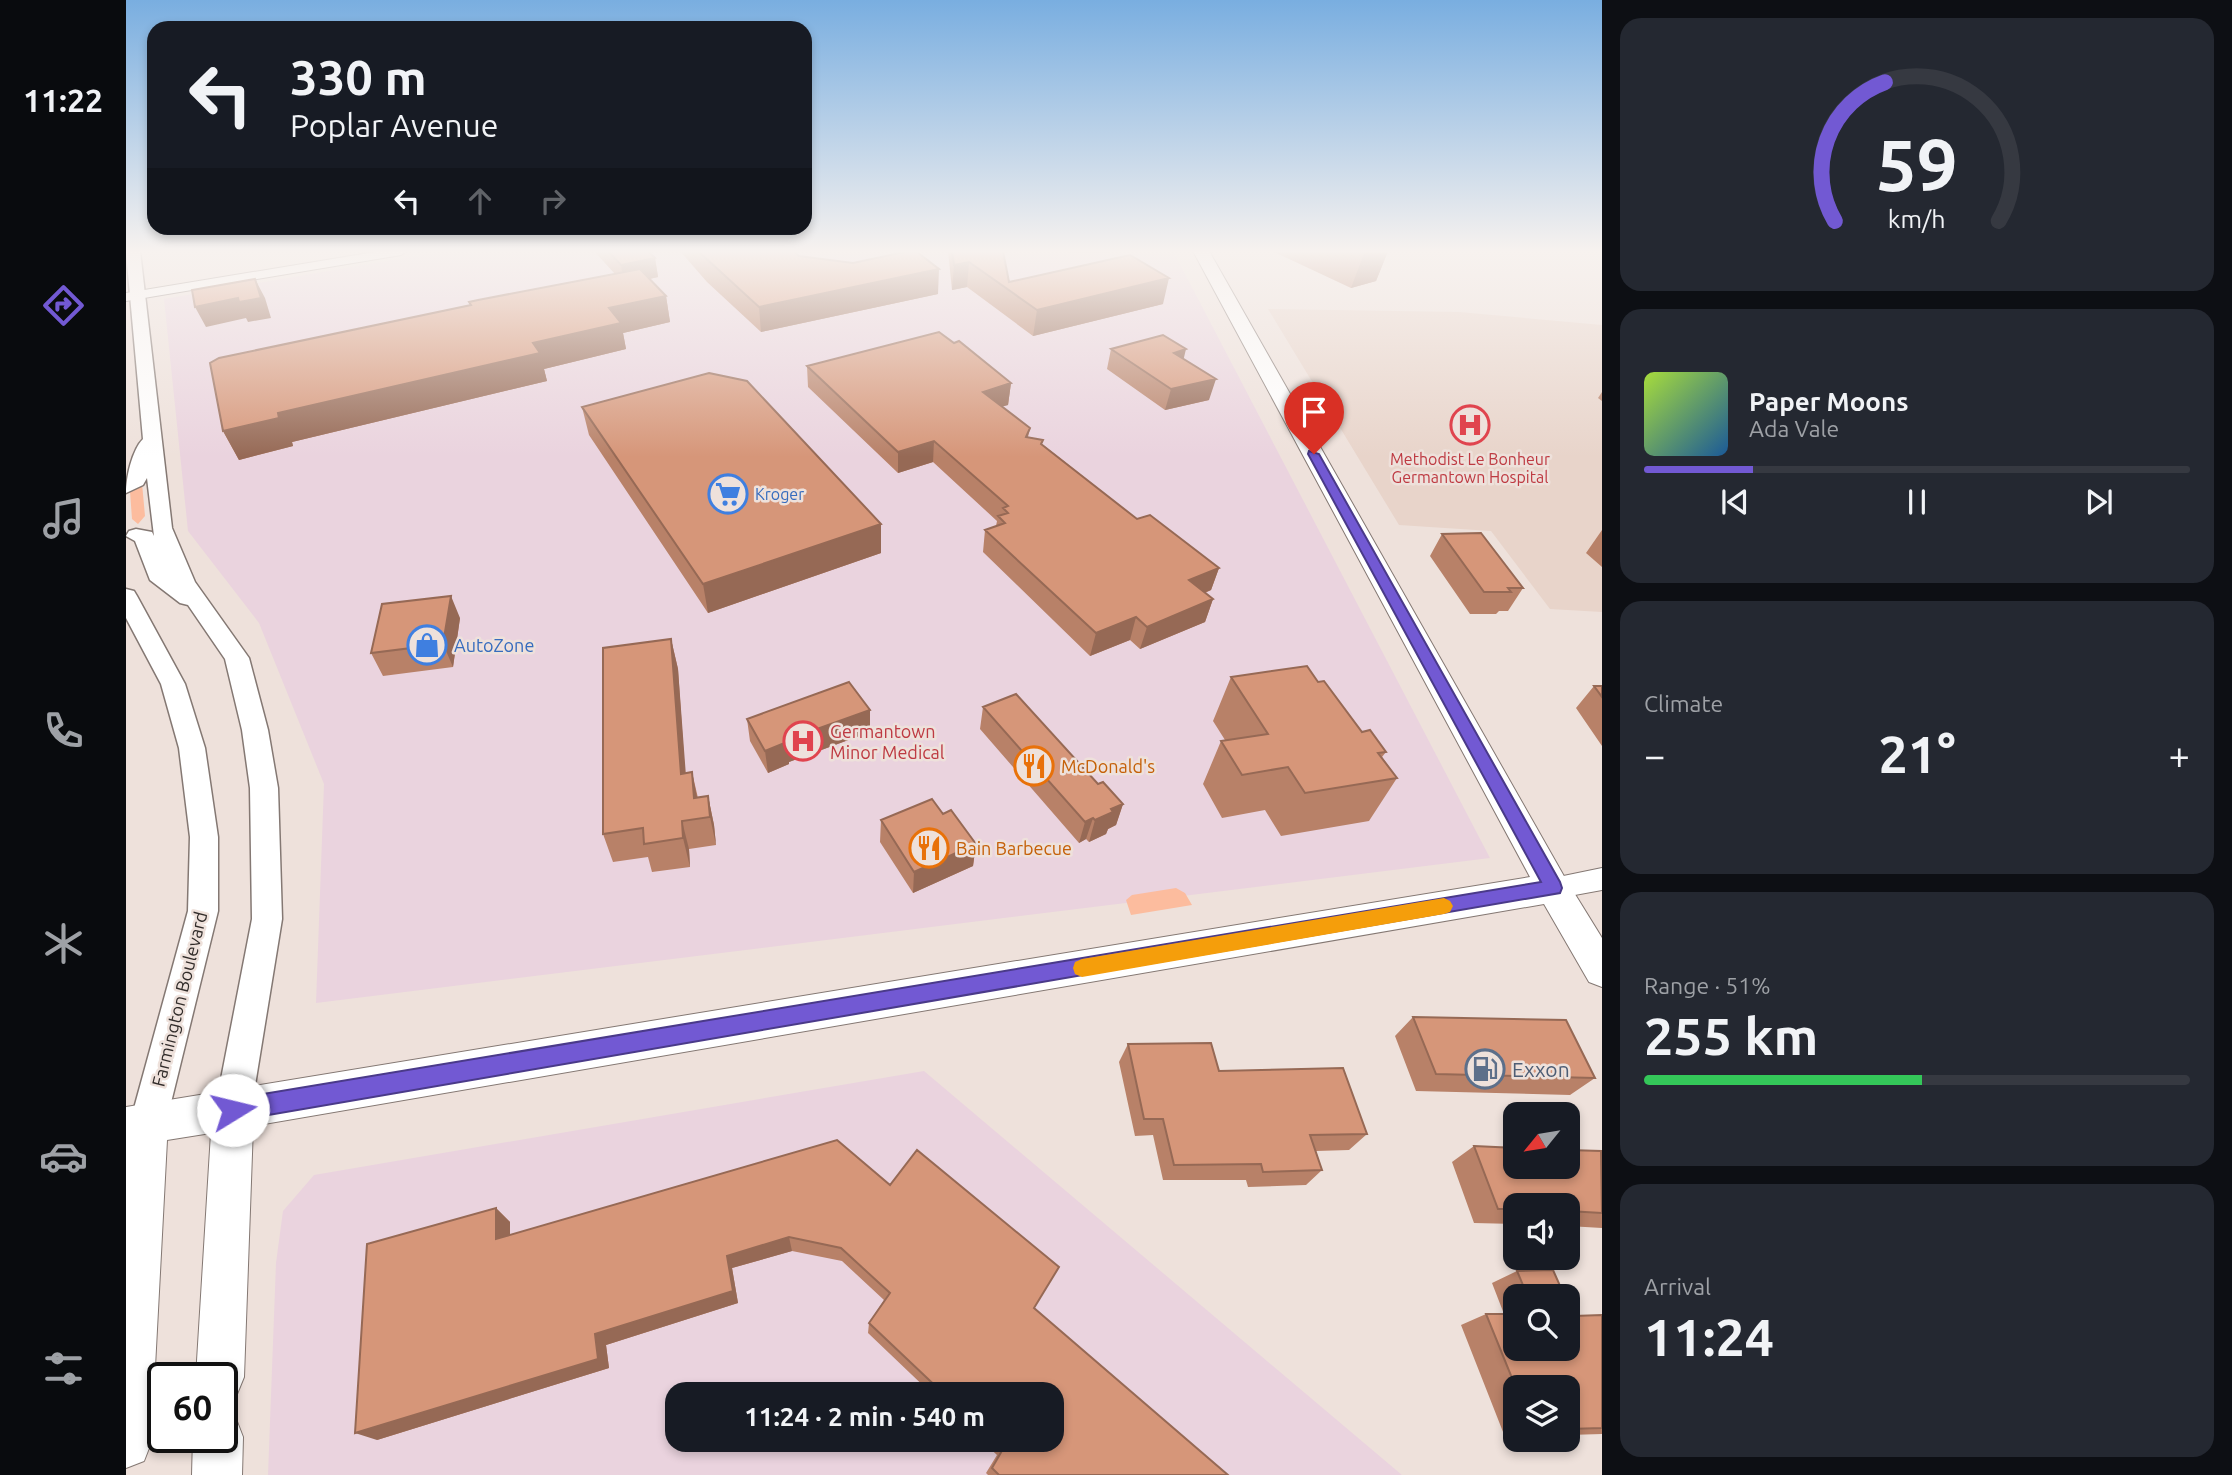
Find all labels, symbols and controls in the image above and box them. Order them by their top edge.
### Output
icon: left [175,49,266,140]
text: 330 m [290,49,427,104]
text: 11:22 [23,82,103,118]
text: Poplar Avenue [290,107,498,143]
text: 59 [1876,123,1958,205]
icon: left [388,182,426,220]
icon: ahead [461,182,499,220]
icon: right [534,182,572,220]
text: km/h [1888,205,1946,233]
icon: directions [39,281,88,330]
pin [1284,382,1344,454]
text: Paper Moons [1749,387,1908,416]
icon: arrive [1295,393,1333,431]
hospital icon: Methodist Le Bonheur Germantown Hospital [1449,404,1491,446]
text: Ada Vale [1749,416,1839,441]
place label: Methodist Le Bonheur Germantown Hospital [1390,450,1550,486]
supermarket icon: Kroger [707,473,749,515]
icon: previous [1716,483,1754,521]
icon: pause [1898,483,1936,521]
icon: next [2080,483,2118,521]
place label: Kroger [755,485,804,503]
icon: music [39,494,88,543]
shop icon: AutoZone [406,624,448,666]
place label: AutoZone [454,635,534,655]
text: Climate [1644,691,1723,716]
icon: phone [39,706,88,755]
hospital icon: Germantown Minor Medical [782,720,824,762]
place label: Germantown Minor Medical [830,721,945,762]
text: 21° [1878,725,1956,783]
text: − [1644,734,1665,776]
text: + [2169,734,2190,776]
restaurant icon: McDonald's [1013,745,1055,787]
place label: McDonald's [1061,756,1155,776]
restaurant icon: Bain Barbecue [908,827,950,869]
place label: Bain Barbecue [956,838,1072,858]
street label: Farmington Boulevard [148,909,210,1089]
icon: climate [39,919,88,968]
text: Range · 51% [1644,973,1771,998]
text: 255 km [1644,1007,1818,1065]
fuel station icon: Exxon [1464,1048,1506,1090]
place label: Exxon [1512,1057,1570,1081]
position arrow [196,1073,270,1147]
north arrow [1503,1102,1580,1180]
map controls [1503,1102,1580,1452]
icon: car [39,1132,88,1181]
button: sound [1503,1193,1580,1270]
text: Arrival [1644,1274,1711,1299]
button: search [1503,1284,1580,1361]
text: 11:24 [1644,1308,1774,1366]
icon: filters [39,1344,88,1393]
speed limit sign: 60 [147,1362,238,1453]
button: layers [1503,1375,1580,1452]
text: 11:24 · 2 min · 540 m [744,1402,985,1431]

